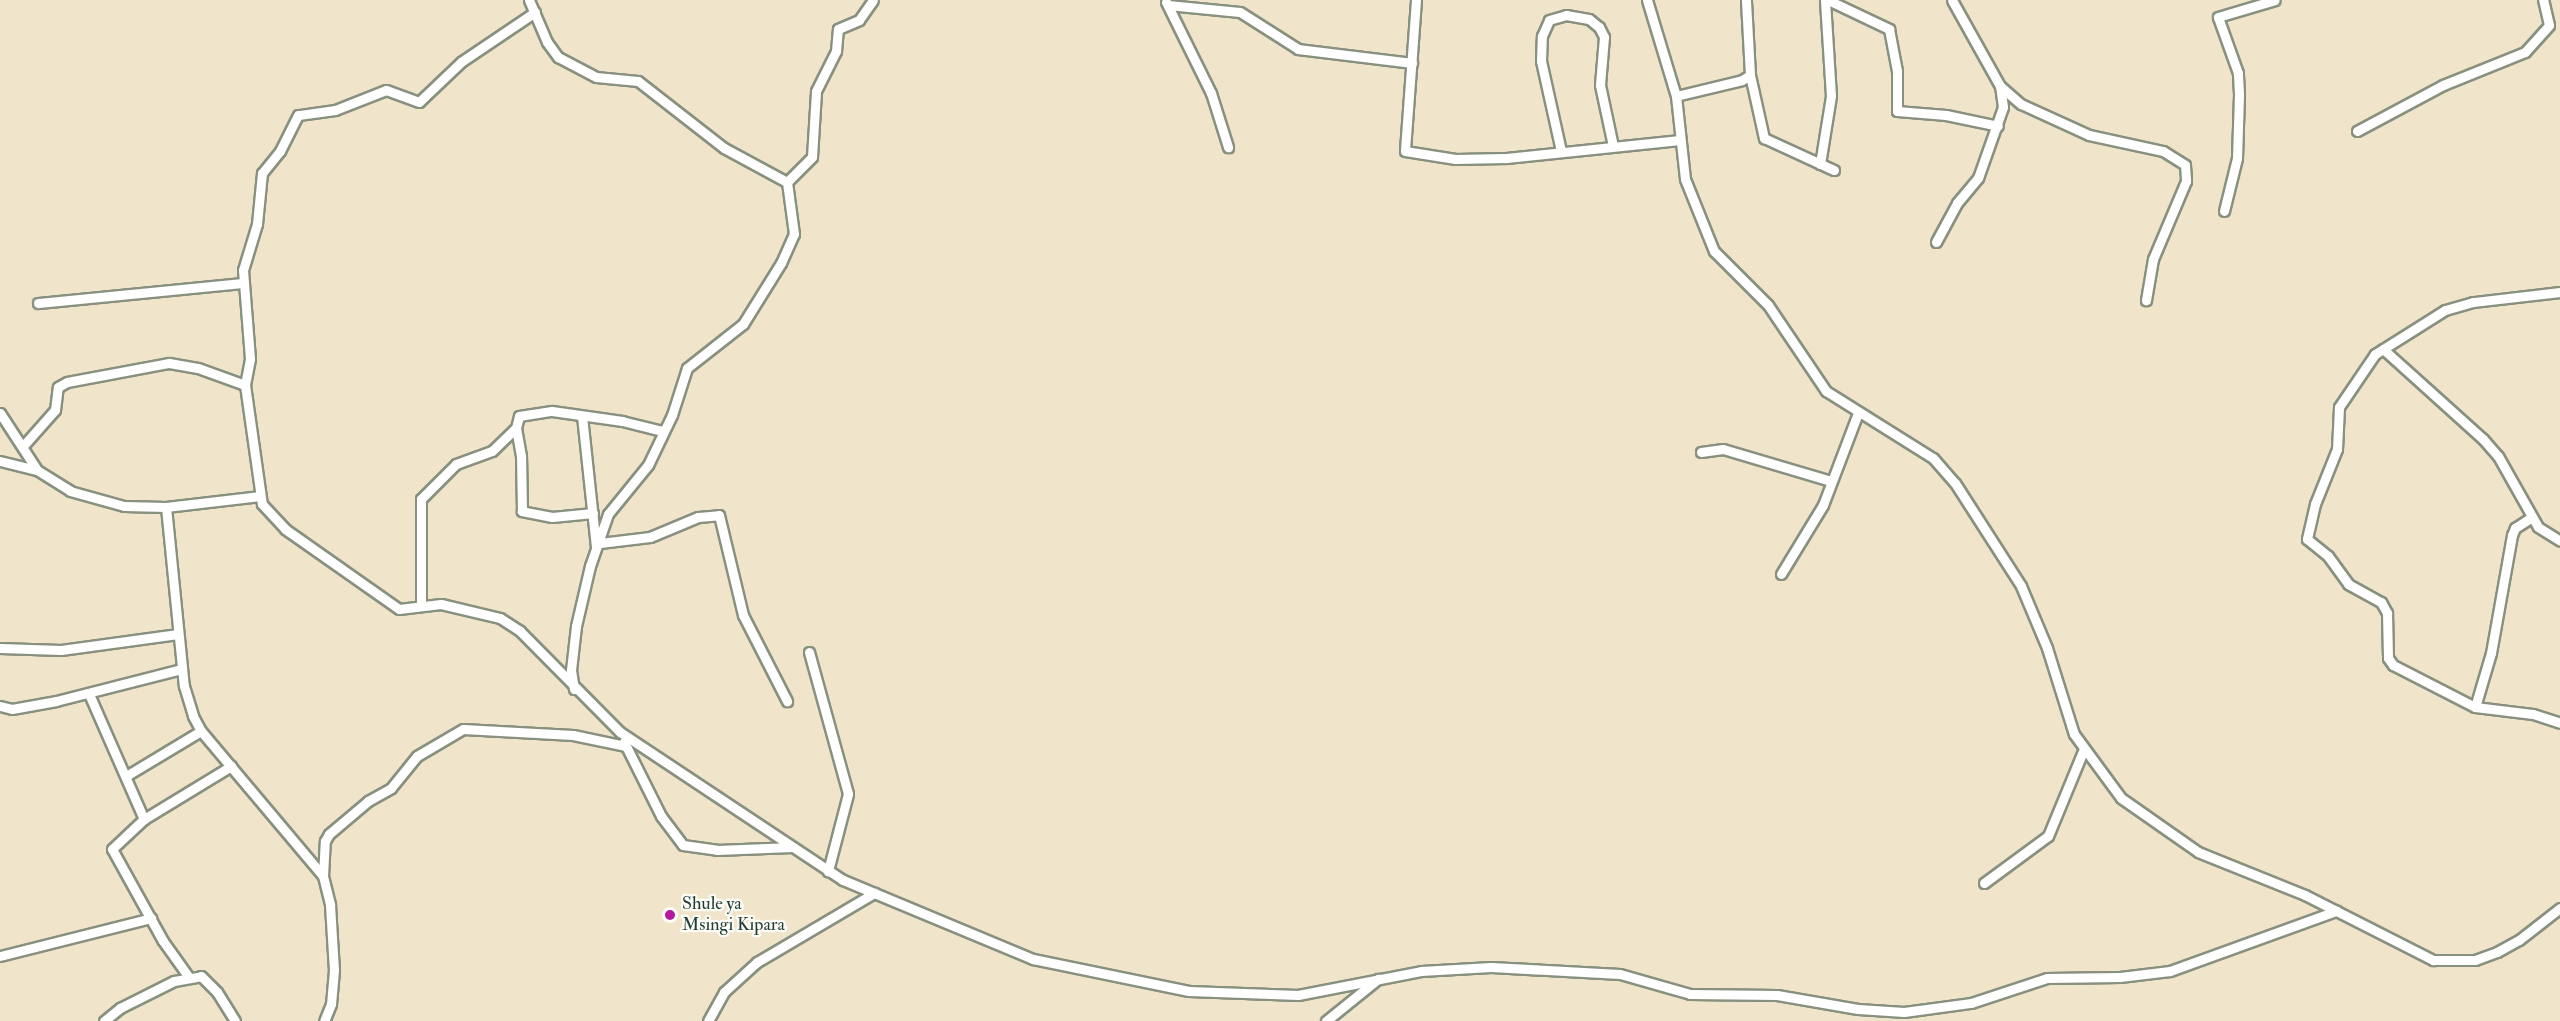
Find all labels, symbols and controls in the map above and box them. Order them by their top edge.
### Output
place label: Shule ya Msingi Kipara [682,894,785,936]
marker: Shule ya Msingi Kipara [663,908,677,922]

